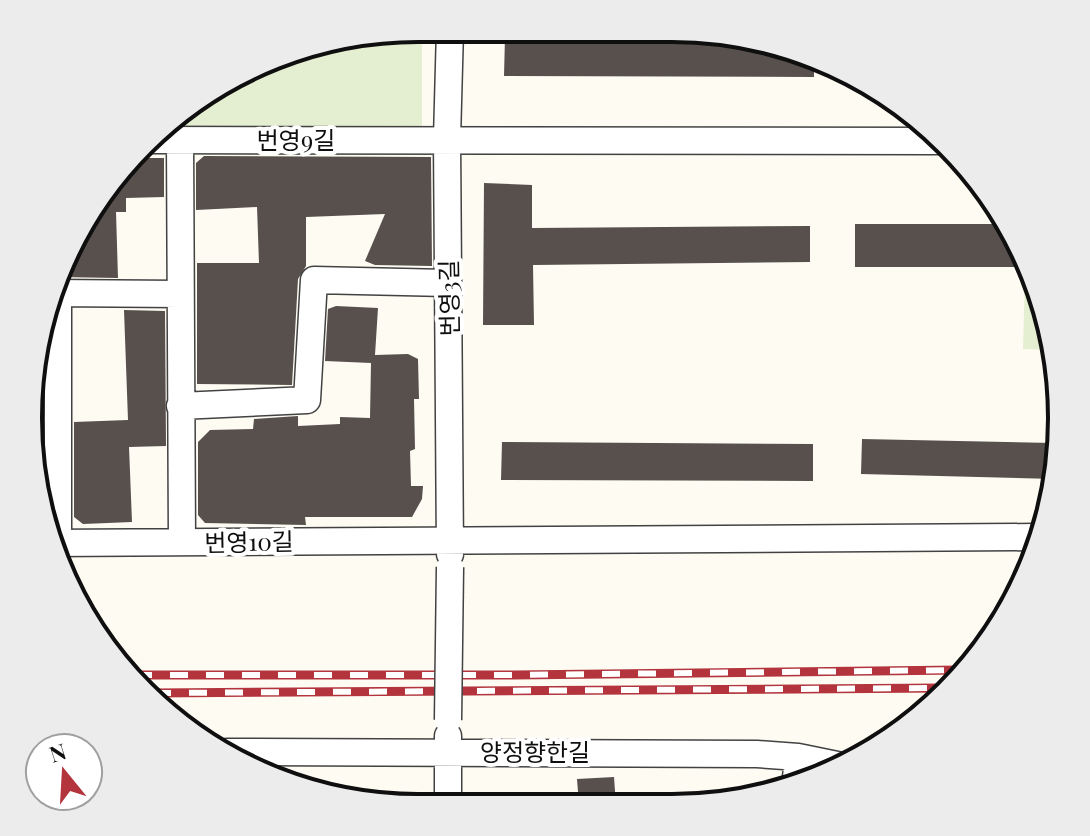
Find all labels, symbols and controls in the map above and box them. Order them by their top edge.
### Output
street label: 번영9길 [257,123,335,155]
street label: 번영3길 [431,259,465,337]
street label: 번영10길 [204,524,294,558]
north arrow [24,732,104,812]
text: N [45,735,70,769]
street label: 양정향한길 [480,735,590,767]

